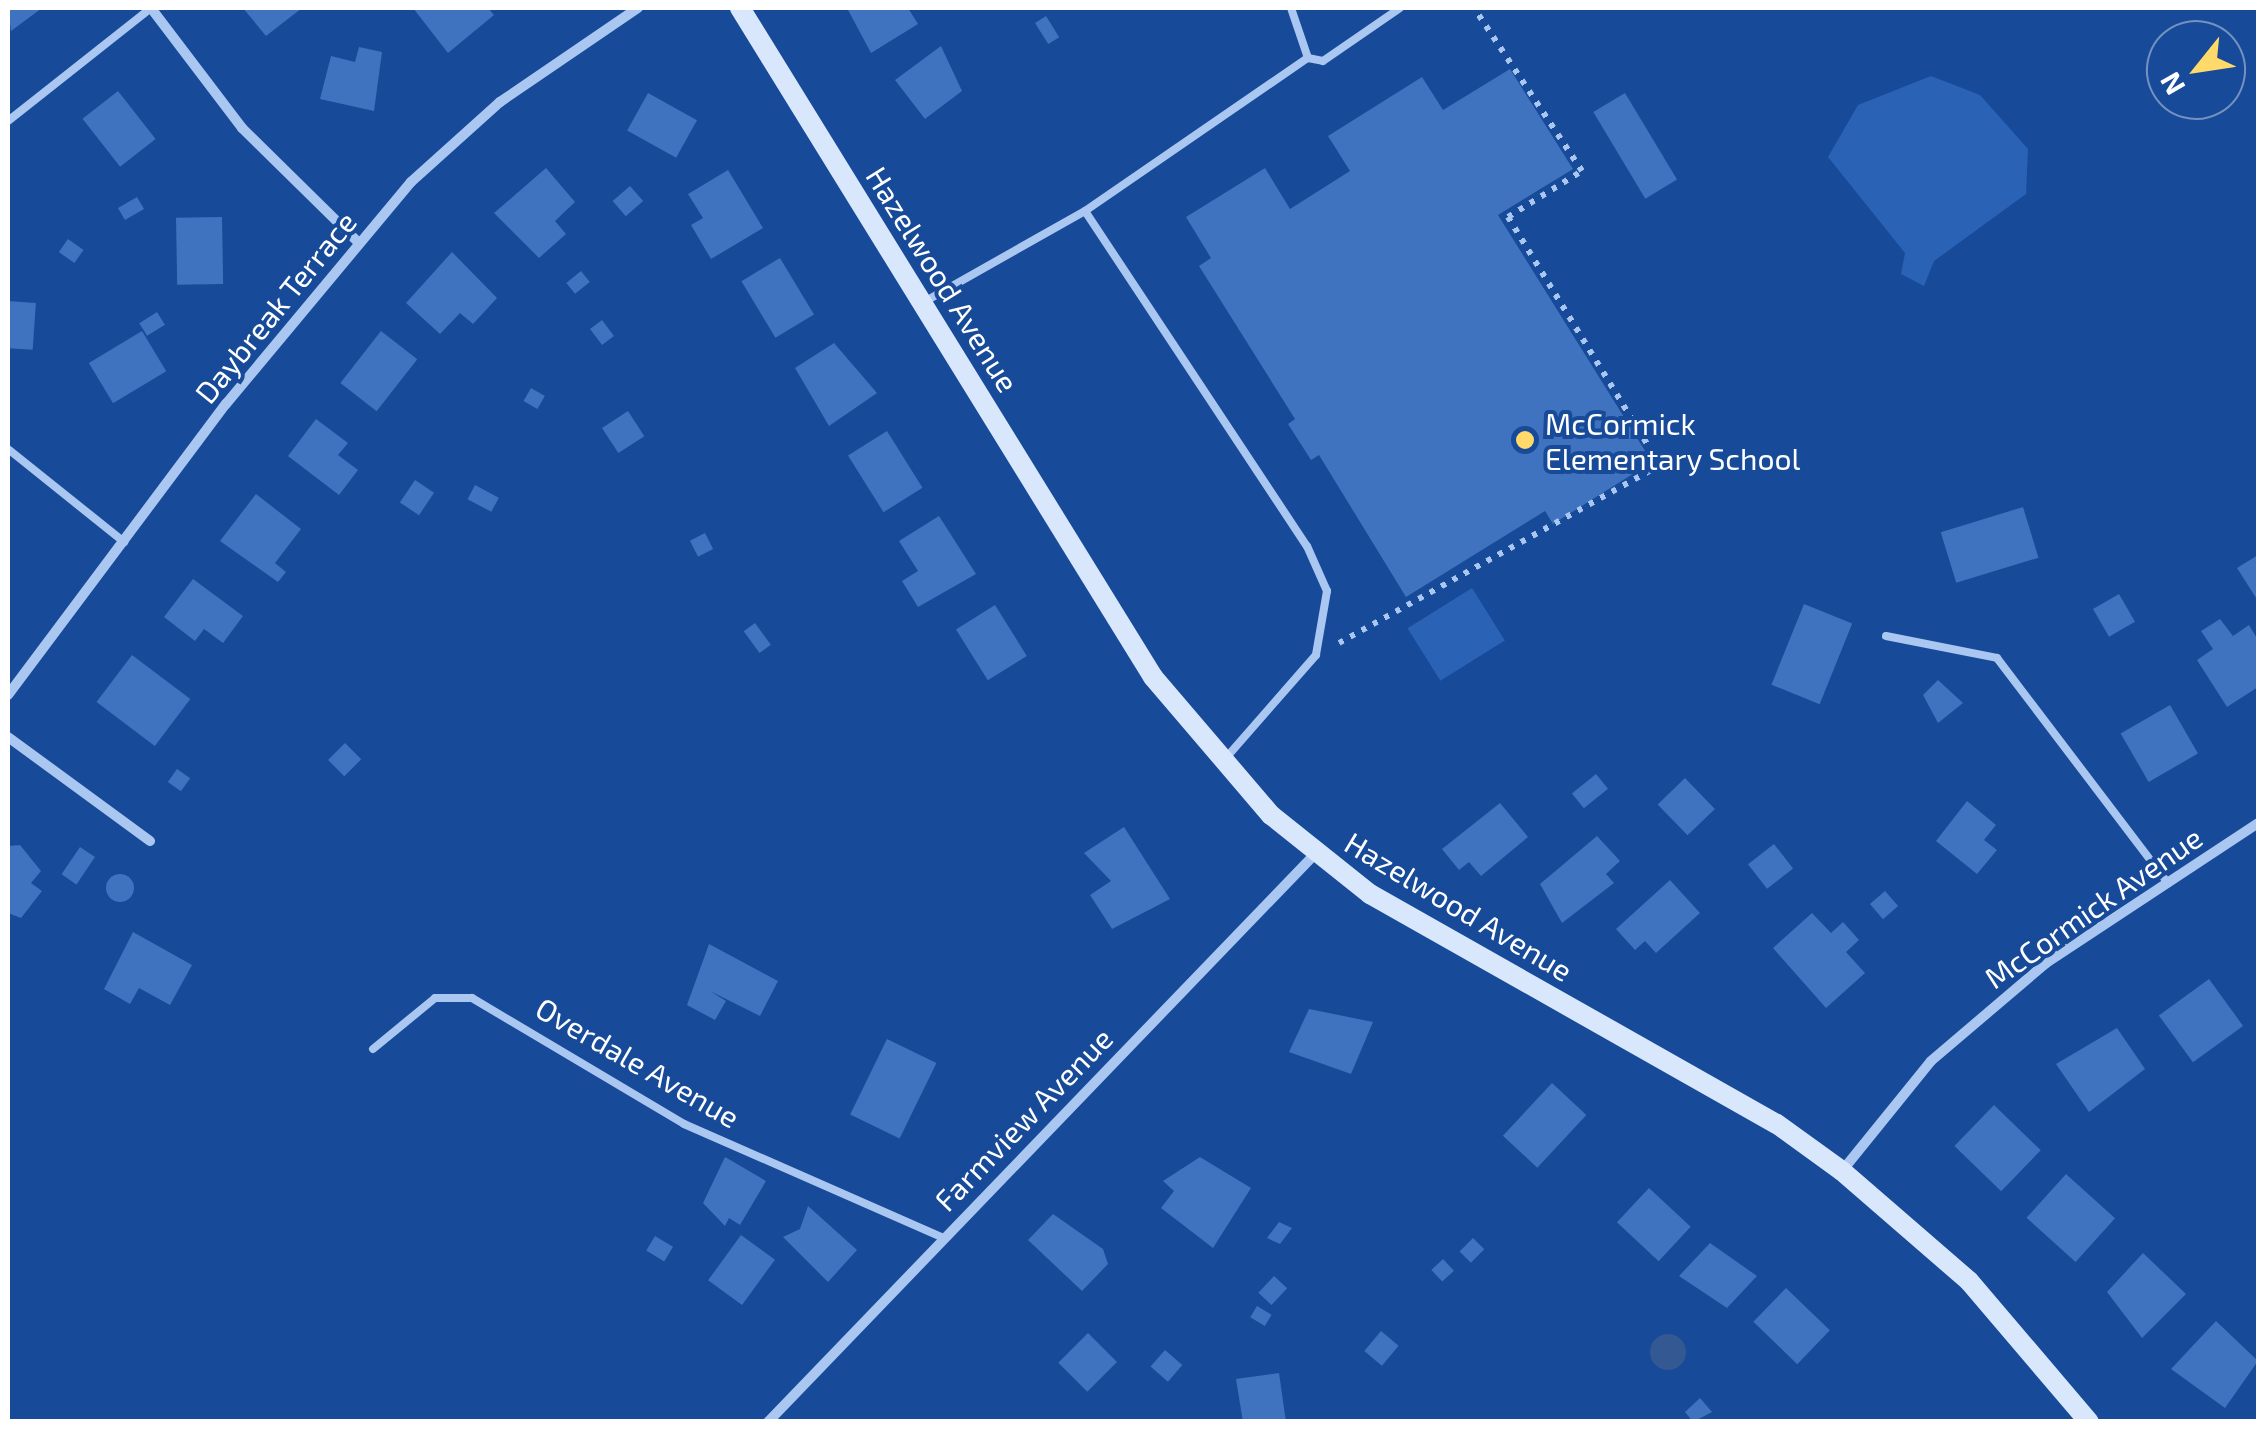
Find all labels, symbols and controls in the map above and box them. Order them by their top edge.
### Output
north arrow [2146,20,2246,120]
text: N [2152,67,2192,101]
street label: Hazelwood Avenue [859,159,1027,399]
street label: Daybreak Terrace [187,204,363,410]
place label: McCormick Elementary School [1545,405,1801,476]
marker: McCormick Elementary School [1514,429,1536,451]
street label: McCormick Avenue [1977,818,2209,996]
street label: Hazelwood Avenue [1339,824,1579,988]
street label: Overdale Avenue [530,989,746,1135]
street label: Farmview Avenue [926,1020,1120,1218]

